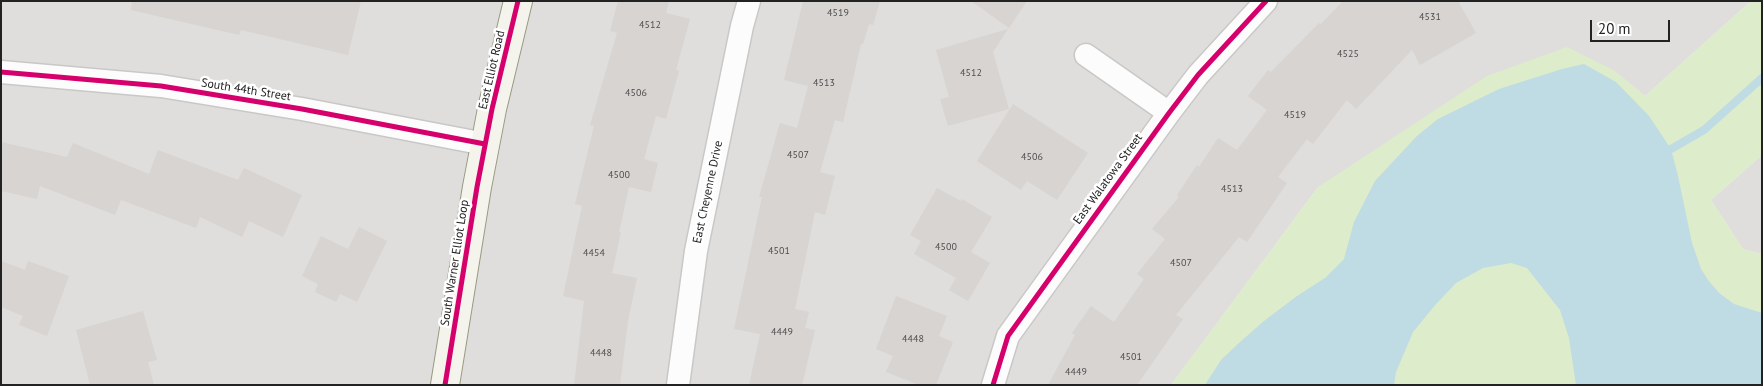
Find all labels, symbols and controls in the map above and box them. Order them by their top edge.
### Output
house number: 4519 [827,7,849,19]
scale bar [1593,10,1673,42]
house number: 4531 [1419,11,1441,23]
house number: 4512 [639,19,661,31]
text: 20 m [1598,19,1631,38]
street label: East Elliot Road [476,29,508,111]
house number: 4525 [1337,48,1359,60]
house number: 4512 [960,67,982,79]
street label: South 44th Street [200,76,292,104]
house number: 4513 [813,77,835,89]
house number: 4506 [625,87,647,99]
house number: 4519 [1284,109,1306,121]
street label: East Walatowa Street [1070,131,1146,227]
street label: East Cheyenne Drive [690,139,726,245]
house number: 4507 [787,149,809,161]
house number: 4506 [1021,151,1043,163]
house number: 4500 [608,169,630,181]
house number: 4513 [1221,183,1243,195]
street label: South Warner Elliot Loop [438,199,472,327]
house number: 4500 [935,241,957,253]
house number: 4501 [768,245,790,257]
house number: 4454 [583,247,605,259]
house number: 4507 [1170,257,1192,269]
house number: 4449 [771,326,793,338]
house number: 4448 [902,333,924,345]
house number: 4448 [590,347,612,359]
house number: 4501 [1120,351,1142,363]
house number: 4449 [1065,366,1087,378]

